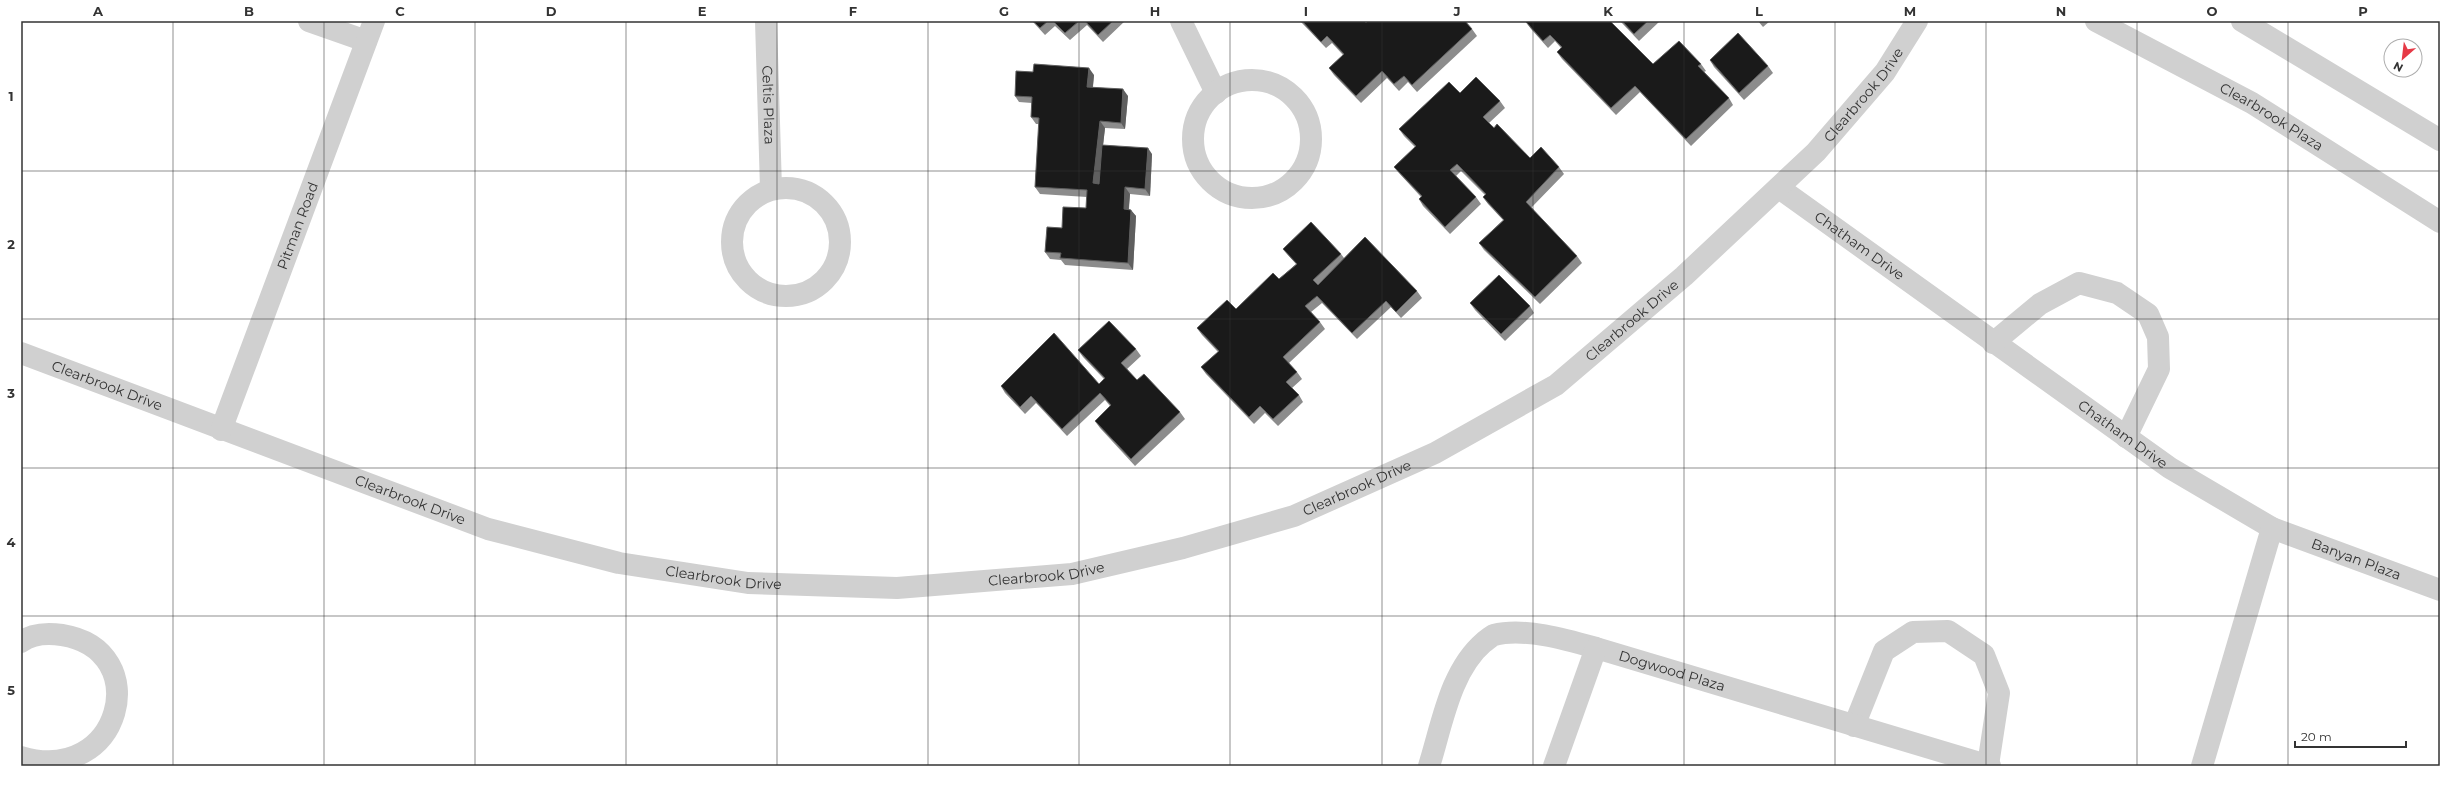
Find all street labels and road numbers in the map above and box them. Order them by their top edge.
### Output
street label: Clearbrook Drive [1820,44,1907,146]
street label: Celtis Plaza [758,65,779,145]
street label: Clearbrook Plaza [2217,79,2327,155]
street label: Pitman Road [273,179,322,272]
street label: Chatham Drive [1811,207,1908,284]
street label: Clearbrook Drive [1581,276,1682,365]
street label: Clearbrook Drive [49,356,165,415]
street label: Chatham Drive [2074,396,2171,473]
street label: Clearbrook Drive [1300,456,1414,520]
street label: Clearbrook Drive [352,471,468,529]
street label: Banyan Plaza [2309,534,2404,584]
street label: Clearbrook Drive [987,558,1106,590]
street label: Clearbrook Drive [664,561,782,593]
street label: Dogwood Plaza [1616,646,1727,695]

